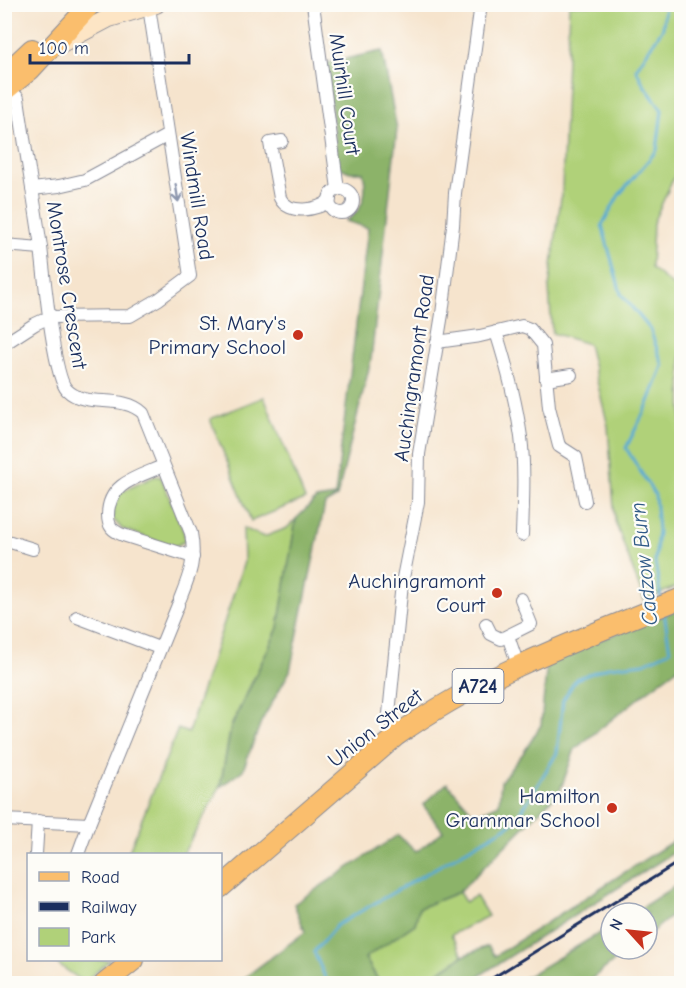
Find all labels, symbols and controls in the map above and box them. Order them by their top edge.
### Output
scale bar [30,27,189,65]
street label: Muirhill Court [325,32,366,157]
text: 100 m [39,38,89,59]
street label: Windmill Road [175,130,219,262]
one-way arrow [171,182,182,202]
street label: Montrose Crescent [42,199,92,372]
street label: Auchingramont Road [389,273,439,463]
place label: St. Mary's Primary School [148,311,286,359]
marker: St. Mary's Primary School [291,328,305,342]
water label: Cadzow Burn [625,501,663,627]
place label: Auchingramont Court [348,569,486,617]
marker: Auchingramont Court [490,586,504,600]
road number: A724 [452,669,504,703]
street label: Union Street [323,683,428,772]
place label: Hamilton Grammar School [445,784,600,832]
marker: Hamilton Grammar School [605,801,619,815]
legend [27,853,222,961]
text: Road [81,867,120,888]
text: Railway [81,897,138,918]
north arrow [599,901,659,961]
text: N [606,916,627,933]
text: Park [81,927,116,948]

